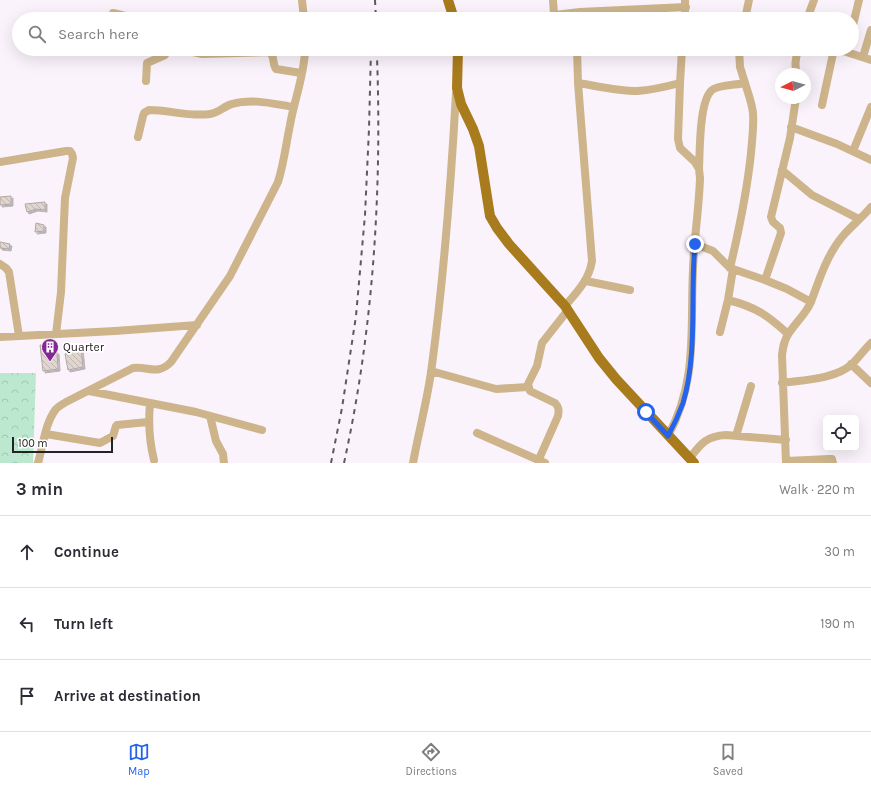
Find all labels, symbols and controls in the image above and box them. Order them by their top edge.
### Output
search box [12,12,859,56]
icon: search [26,23,48,45]
text: Search here [58,25,139,43]
north arrow [775,68,811,104]
route end [686,235,704,253]
building icon: Quarter [40,337,60,362]
place label: Quarter [63,340,105,354]
route start [637,403,655,421]
map controls [823,415,859,451]
button: locate [823,415,859,451]
scale bar [12,435,113,454]
text: 100 m [18,437,48,450]
text: 3 min [16,479,63,499]
text: Walk · 220 m [779,482,855,497]
icon: ahead [16,541,38,563]
text: Continue [54,543,119,561]
text: 30 m [824,544,855,559]
icon: left [16,613,38,635]
text: Turn left [54,615,113,633]
text: 190 m [820,616,855,631]
icon: arrive [16,685,38,707]
text: Arrive at destination [54,687,201,705]
tab: Map [128,741,150,778]
tab: Directions [405,741,457,778]
tab: Saved [713,741,743,778]

